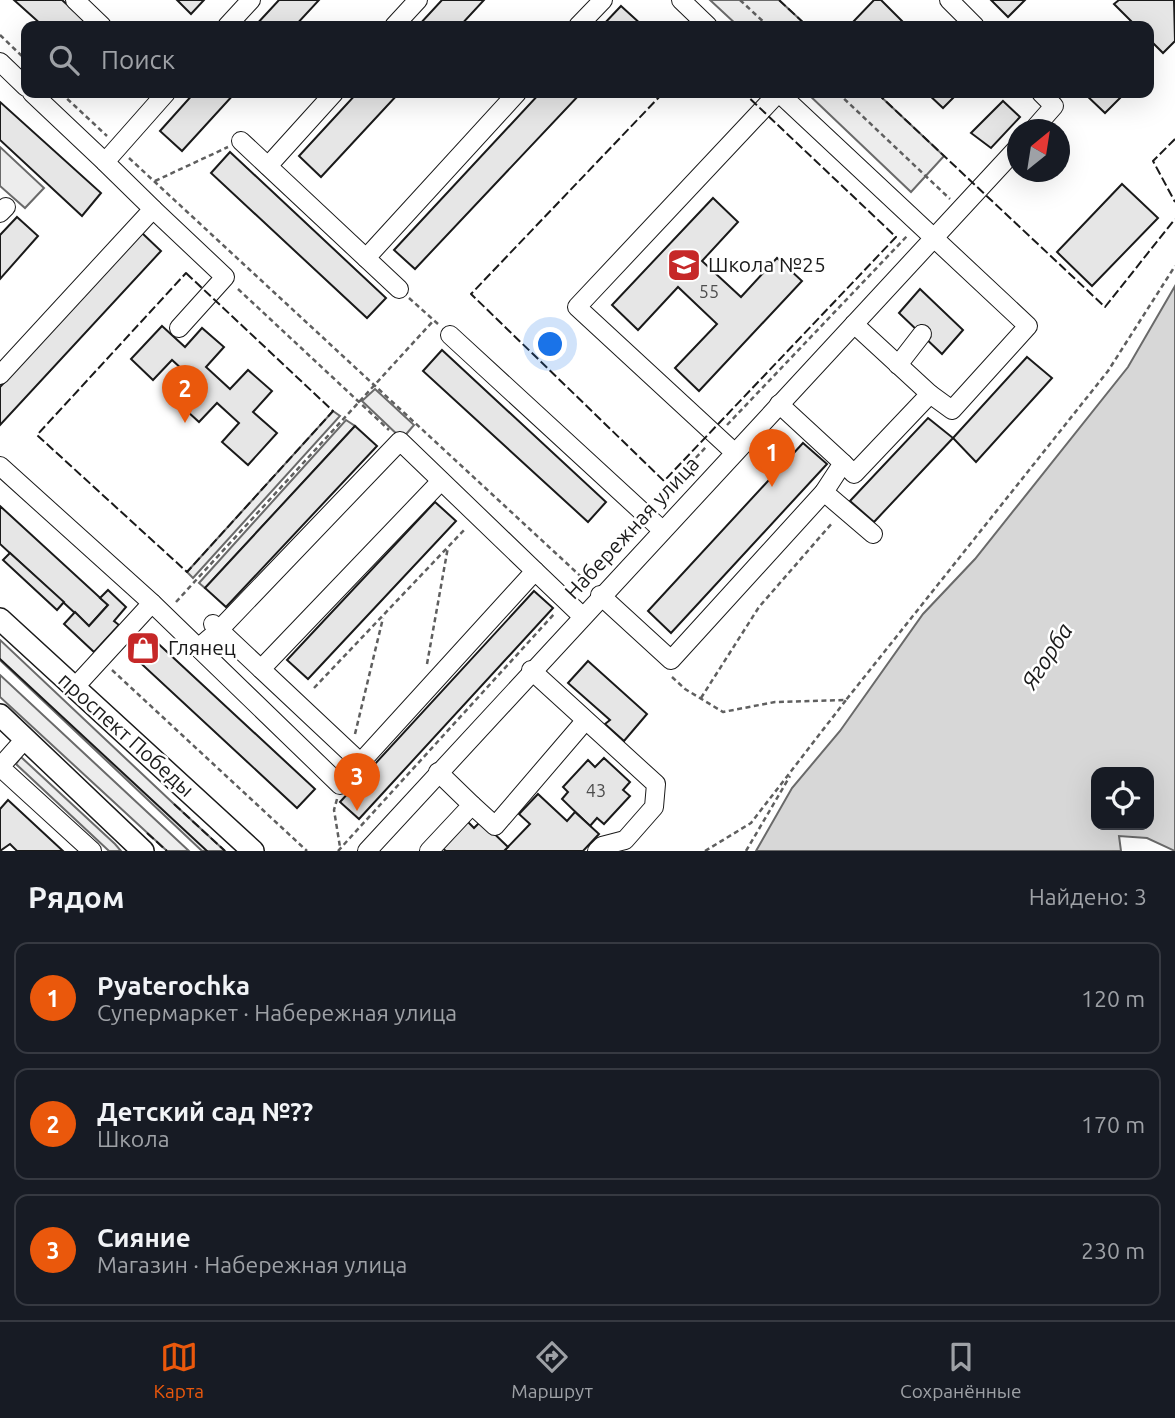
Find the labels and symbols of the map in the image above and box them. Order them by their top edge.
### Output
north arrow [1007,119,1070,182]
school or university icon: Школа №25 [665,246,703,284]
place label: Школа №25 [708,252,826,276]
house number: 55 [699,281,719,301]
your location [533,327,567,361]
pin: 2 [162,365,208,423]
pin: 1 [749,429,795,487]
street label: Набережная улица [559,451,703,603]
water label: Ягорба [1016,618,1077,694]
shop icon: Глянец [124,629,162,667]
place label: Глянец [168,635,236,659]
street label: проспект Победы [54,667,199,801]
pin: 3 [334,753,380,811]
house number: 43 [586,780,606,800]

